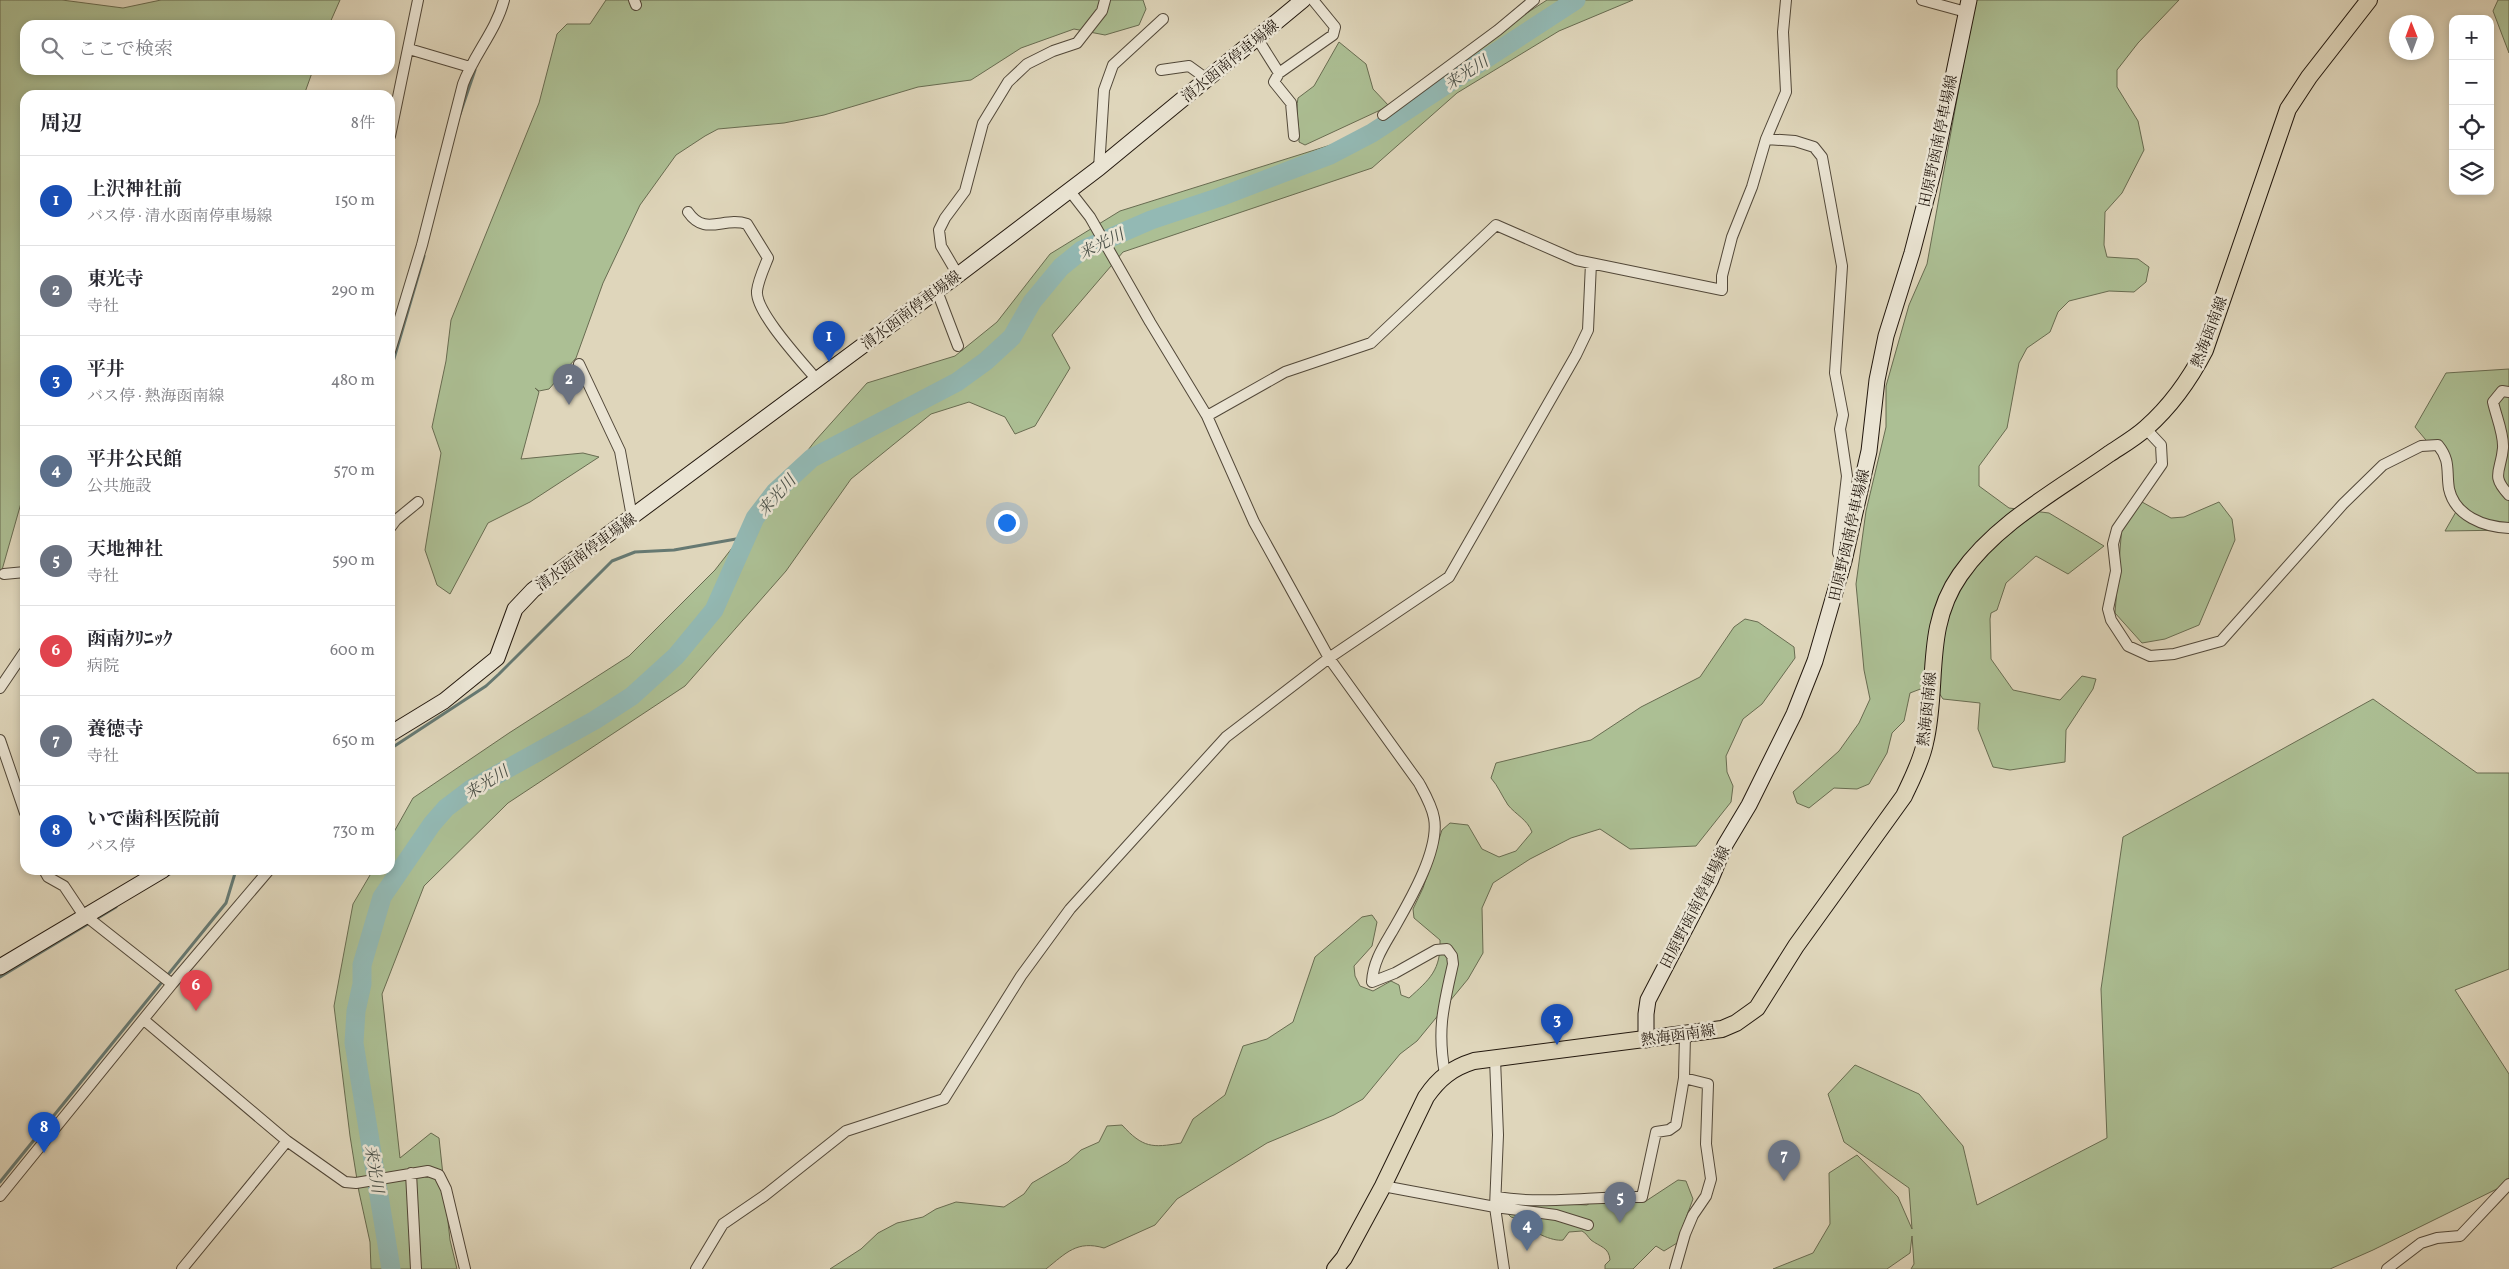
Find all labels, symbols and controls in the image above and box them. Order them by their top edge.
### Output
north arrow [2389,15,2434,60]
map controls [2449,15,2494,195]
button: + [2449,15,2494,60]
street label: 清水函南停車場線 [1178,16,1284,108]
search box [20,20,395,75]
icon: search [38,34,66,62]
text: ここで検索 [78,37,173,63]
water label: 来光川 [1441,50,1495,96]
button: − [2449,60,2494,105]
street label: 田原野函南停車場線 [1915,73,1964,210]
button: locate [2449,105,2494,150]
text: 周辺 [40,110,82,139]
text: 8件 [351,113,375,135]
button: layers [2449,150,2494,195]
text: 上沢神社前 [87,177,182,203]
text: 1 [53,190,59,212]
text: 150 m [334,190,375,212]
text: バス停 · 清水函南停車場線 [87,206,273,228]
water label: 来光川 [1075,224,1130,265]
text: 東光寺 [87,267,144,293]
street label: 清水函南停車場線 [858,267,966,356]
text: 2 [52,280,60,302]
text: 290 m [331,280,375,302]
street label: 熱海函南線 [2187,294,2234,371]
text: 寺社 [87,296,119,318]
pin: 1 [813,321,845,362]
text: 平井 [87,357,125,383]
pin: 2 [553,364,585,405]
text: 3 [52,370,60,392]
text: 480 m [331,370,375,392]
text: バス停 · 熱海函南線 [87,386,225,408]
text: 平井公民館 [87,447,182,473]
text: 4 [51,460,61,482]
text: 570 m [333,460,375,482]
street label: 田原野函南停車場線 [1825,467,1876,603]
water label: 来光川 [753,470,803,522]
text: 公共施設 [87,476,151,498]
street label: 清水函南停車場線 [532,509,642,597]
your location [994,510,1020,536]
text: 天地神社 [87,537,163,563]
text: 5 [52,550,60,572]
text: 590 m [332,550,375,572]
text: 寺社 [87,566,119,588]
text: 函南ｸﾘﾆｯｸ [87,627,173,653]
text: 6 [52,640,60,662]
text: 600 m [330,640,375,662]
text: 病院 [87,656,119,678]
street label: 熱海函南線 [1914,671,1943,748]
text: 養徳寺 [87,717,144,743]
text: 7 [52,730,60,752]
text: 650 m [333,730,375,752]
text: 寺社 [87,746,119,768]
water label: 来光川 [461,761,515,806]
text: いで歯科医院前 [87,807,220,833]
text: 8 [52,820,60,842]
text: 730 m [333,820,375,842]
text: バス停 [87,836,135,858]
street label: 田原野函南停車場線 [1656,843,1736,973]
pin: 6 [180,970,212,1011]
pin: 3 [1541,1004,1573,1045]
street label: 熱海函南線 [1640,1021,1717,1052]
pin: 8 [28,1112,60,1153]
pin: 7 [1768,1140,1800,1181]
water label: 来光川 [358,1144,388,1197]
pin: 5 [1604,1182,1636,1223]
pin: 4 [1511,1210,1543,1251]

